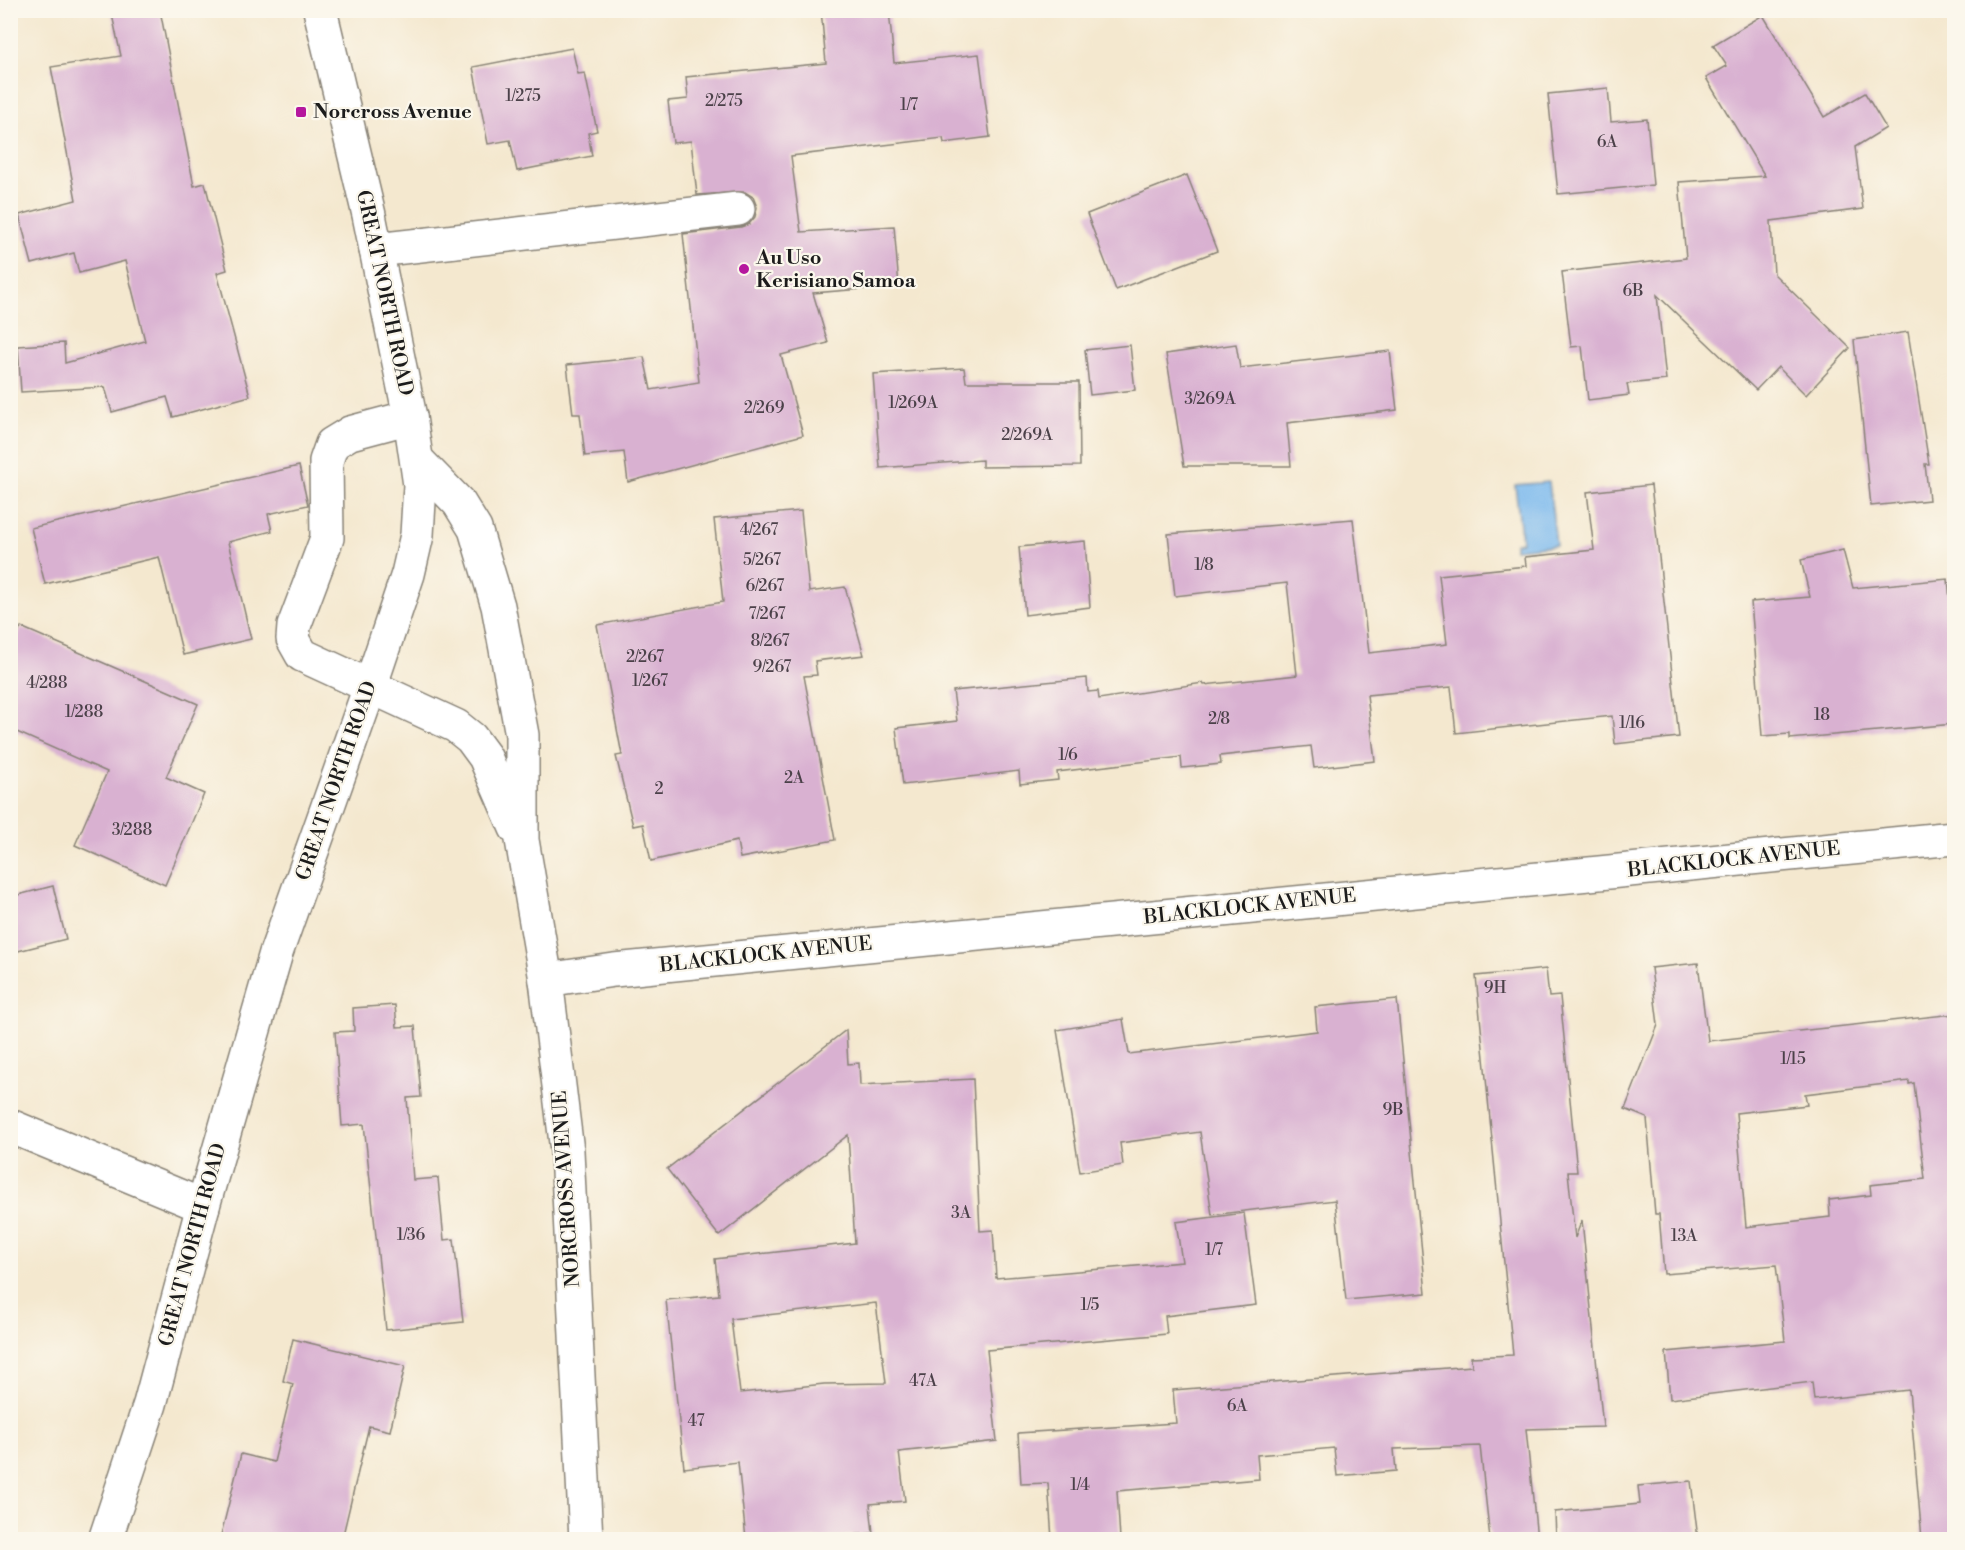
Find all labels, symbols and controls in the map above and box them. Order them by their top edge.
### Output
house number: 1/275 [505,86,541,106]
house number: 2/275 [705,91,743,111]
house number: 1/7 [900,95,918,115]
place label: Norcross Avenue [313,100,472,125]
marker: Norcross Avenue [294,105,308,119]
house number: 6A [1597,132,1618,152]
street label: GREAT NORTH ROAD [350,188,418,398]
place label: Au Uso Kerisiano Samoa [755,246,916,294]
marker: Au Uso Kerisiano Samoa [737,262,751,276]
house number: 6B [1623,281,1643,301]
house number: 3/269A [1184,389,1237,409]
house number: 1/269A [888,393,939,413]
house number: 2/269 [744,398,785,418]
house number: 2/269A [1001,425,1054,445]
house number: 4/267 [740,520,778,540]
house number: 5/267 [743,550,781,570]
house number: 1/8 [1194,555,1214,575]
house number: 6/267 [746,576,784,596]
house number: 7/267 [748,604,786,624]
house number: 8/267 [751,631,789,651]
house number: 2/267 [626,647,664,667]
house number: 9/267 [753,657,791,677]
house number: 1/267 [632,671,668,691]
house number: 4/288 [26,673,68,693]
street label: GREAT NORTH ROAD [291,678,383,884]
house number: 1/288 [65,702,104,722]
house number: 18 [1814,705,1830,725]
house number: 2/8 [1208,709,1230,729]
house number: 1/16 [1619,713,1645,733]
house number: 1/6 [1058,745,1078,765]
house number: 2A [784,768,805,788]
house number: 2 [654,779,664,799]
house number: 3/288 [112,820,152,840]
street label: BLACKLOCK AVENUE [1625,836,1842,884]
street label: BLACKLOCK AVENUE [1141,883,1358,931]
street label: BLACKLOCK AVENUE [657,931,874,979]
house number: 9H [1484,978,1506,998]
house number: 1/15 [1780,1049,1806,1069]
street label: NORCROSS AVENUE [548,1090,586,1288]
house number: 9B [1383,1100,1403,1120]
street label: GREAT NORTH ROAD [154,1141,232,1349]
house number: 3A [951,1203,972,1223]
house number: 1/36 [397,1225,426,1245]
house number: 13A [1671,1226,1698,1246]
house number: 1/7 [1205,1240,1223,1260]
house number: 1/5 [1081,1295,1100,1315]
house number: 47A [909,1371,938,1391]
house number: 6A [1227,1396,1248,1416]
house number: 47 [688,1411,704,1431]
house number: 1/4 [1070,1475,1090,1495]

